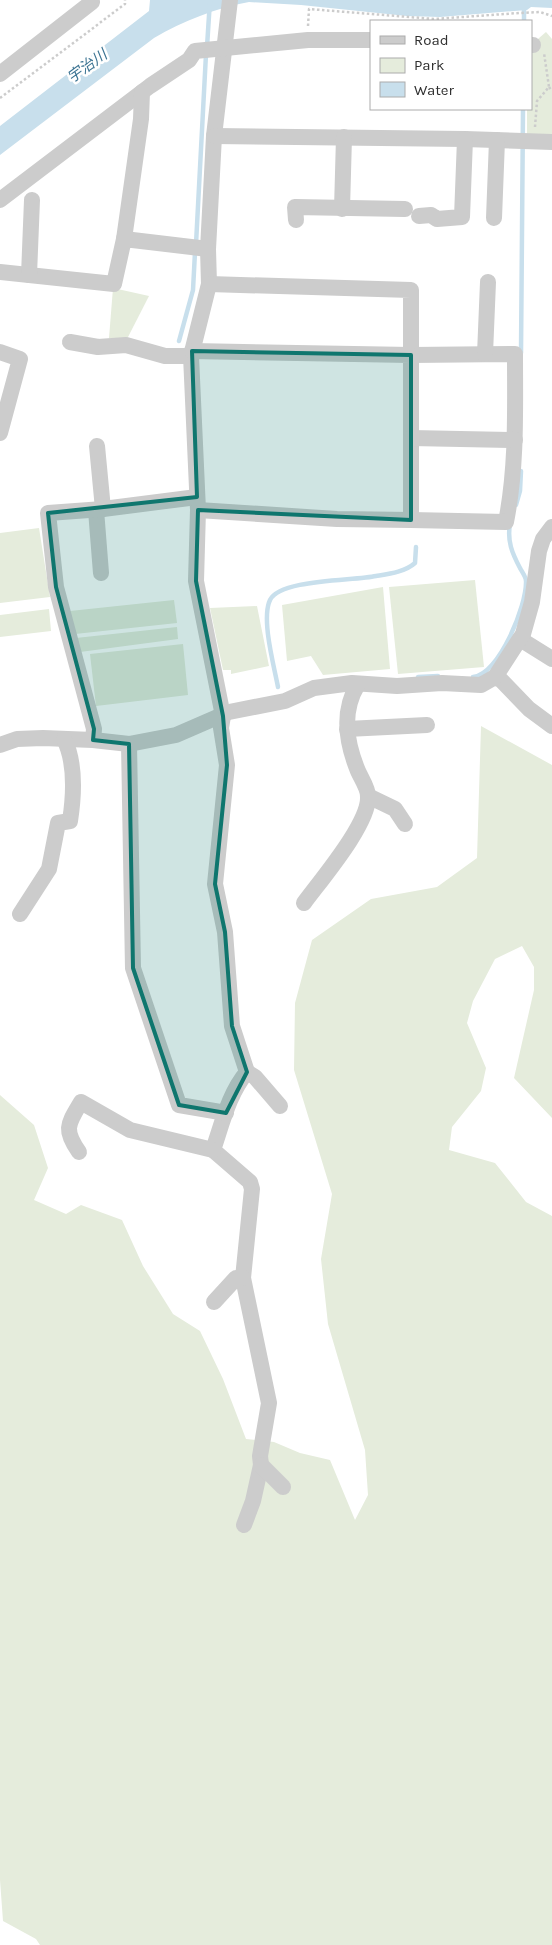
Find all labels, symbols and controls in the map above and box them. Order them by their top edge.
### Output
legend [370,20,532,110]
text: Road [414,31,449,49]
water label: 宇治川 [64,44,112,87]
text: Park [414,56,444,74]
text: Water [414,81,455,99]

